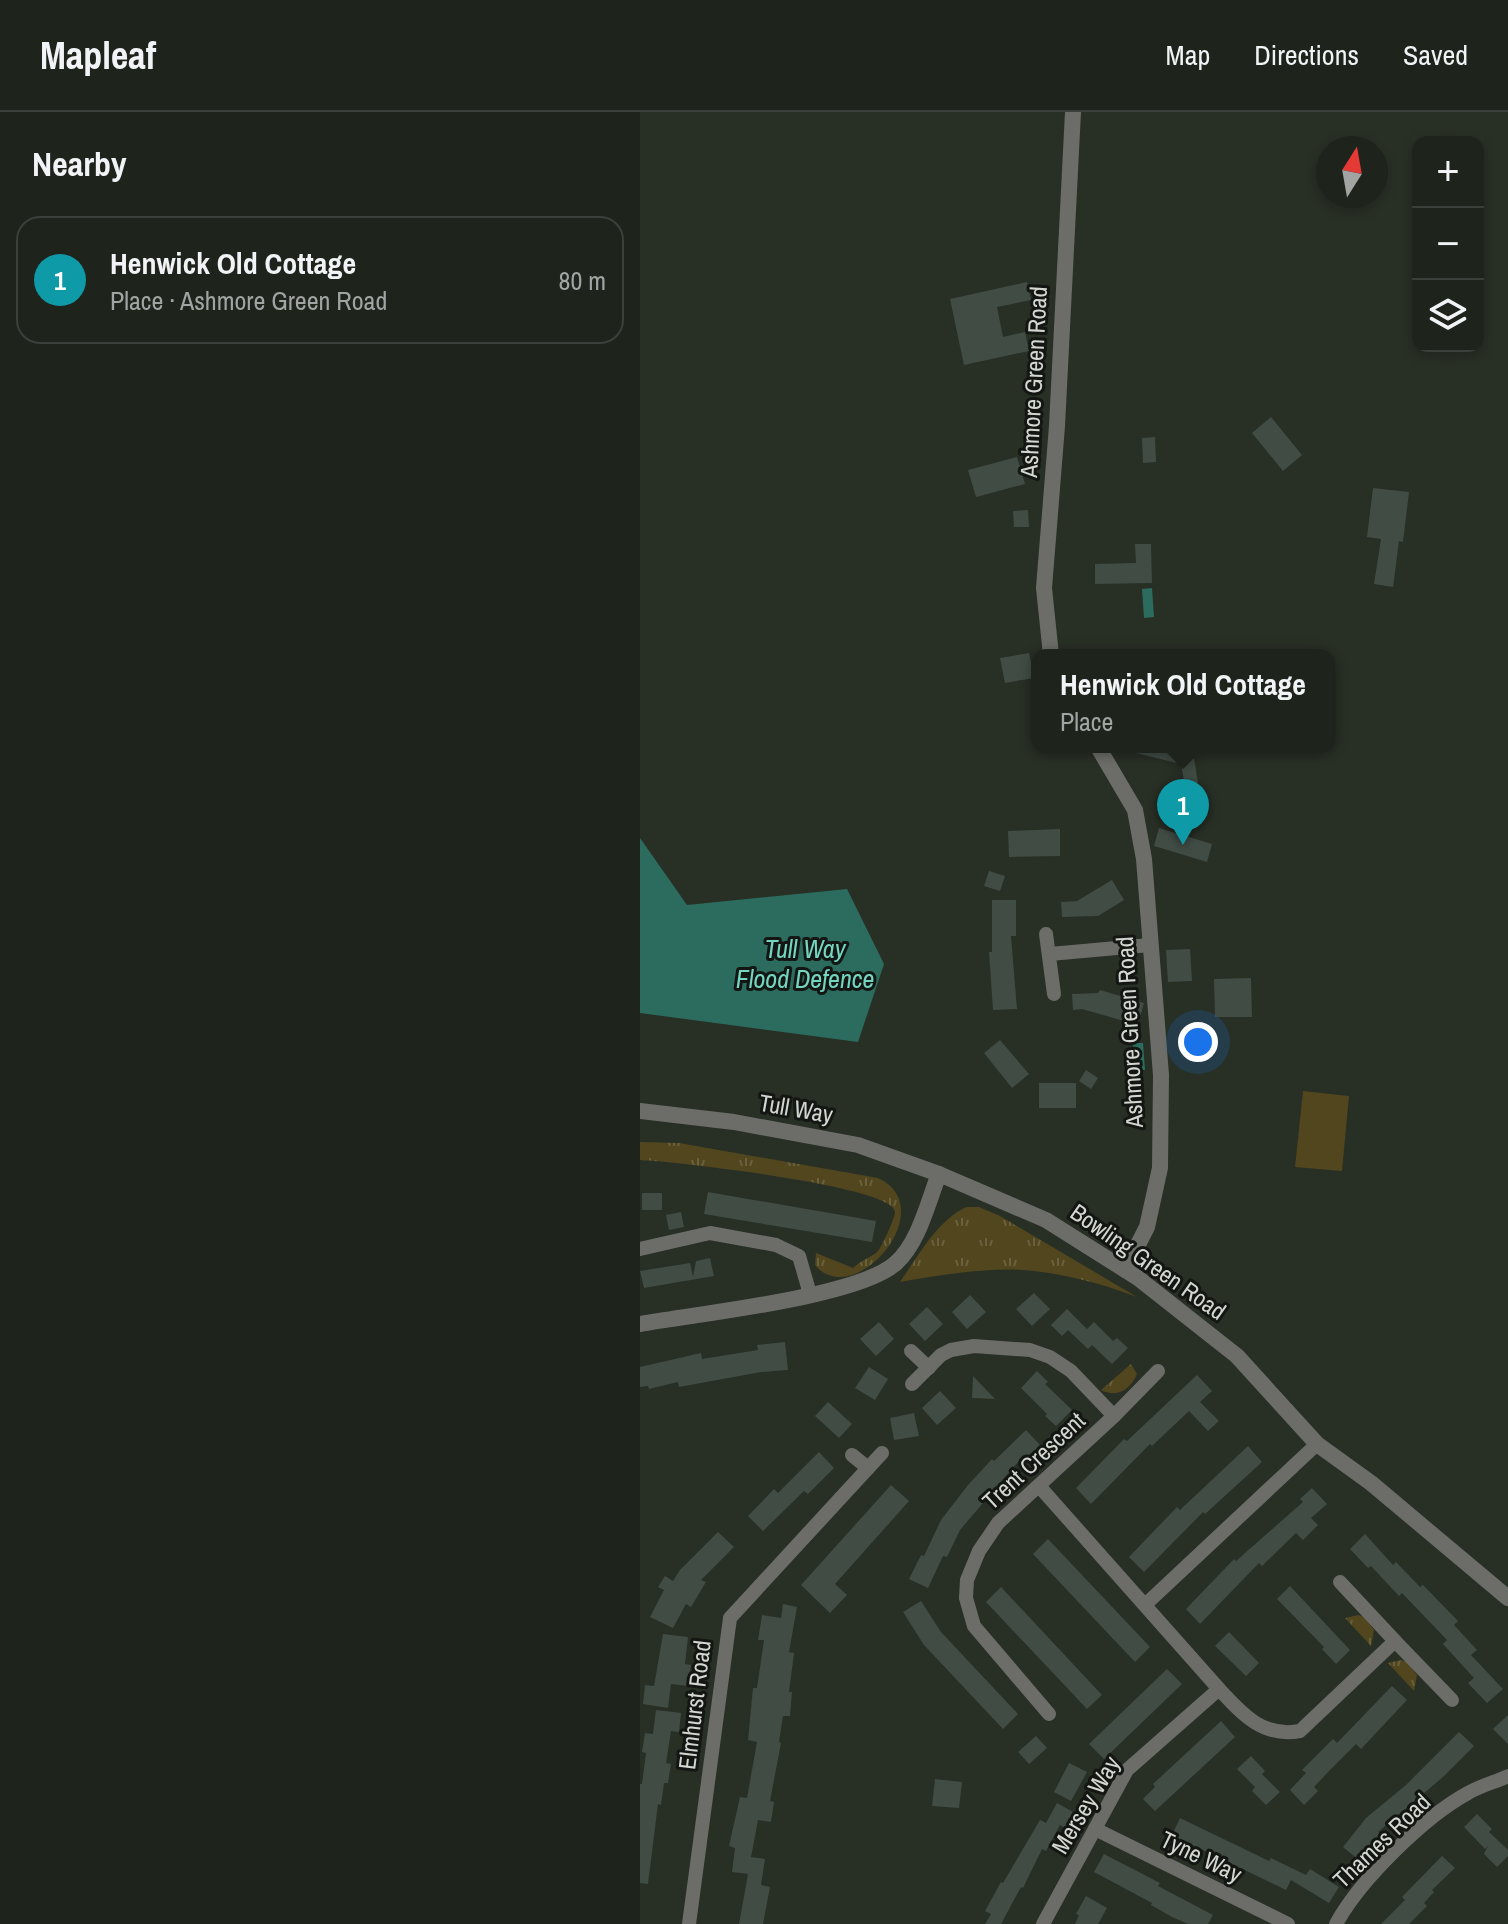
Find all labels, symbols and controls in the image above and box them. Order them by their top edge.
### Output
text: Mapleaf [40,30,156,81]
text: Map [1166,36,1210,74]
text: Directions [1254,36,1359,74]
text: Saved [1403,36,1468,74]
north arrow [1316,136,1388,208]
map controls [1412,136,1484,352]
button: + [1412,136,1484,208]
text: Nearby [32,141,127,187]
button: − [1412,208,1484,280]
text: Henwick Old Cottage [110,243,356,283]
text: 1 [54,263,66,298]
text: 80 m [559,263,606,298]
button: layers [1412,280,1484,352]
text: Place · Ashmore Green Road [110,283,387,318]
street label: Ashmore Green Road [1012,286,1054,479]
popup [1031,649,1335,753]
text: Henwick Old Cottage [1060,664,1306,704]
text: Place [1060,704,1113,739]
pin: 1 [1157,779,1209,845]
water label: Tull Way Flood Defence [736,931,874,996]
street label: Ashmore Green Road [1108,936,1150,1129]
your location [1178,1022,1218,1062]
street label: Tull Way [757,1086,836,1130]
street label: Bowling Green Road [1065,1196,1233,1327]
street label: Trent Crescent [975,1404,1092,1516]
street label: Elmhurst Road [670,1638,718,1771]
street label: Mersey Way [1043,1750,1127,1859]
street label: Thames Road [1326,1786,1437,1895]
street label: Tyne Way [1155,1823,1248,1890]

